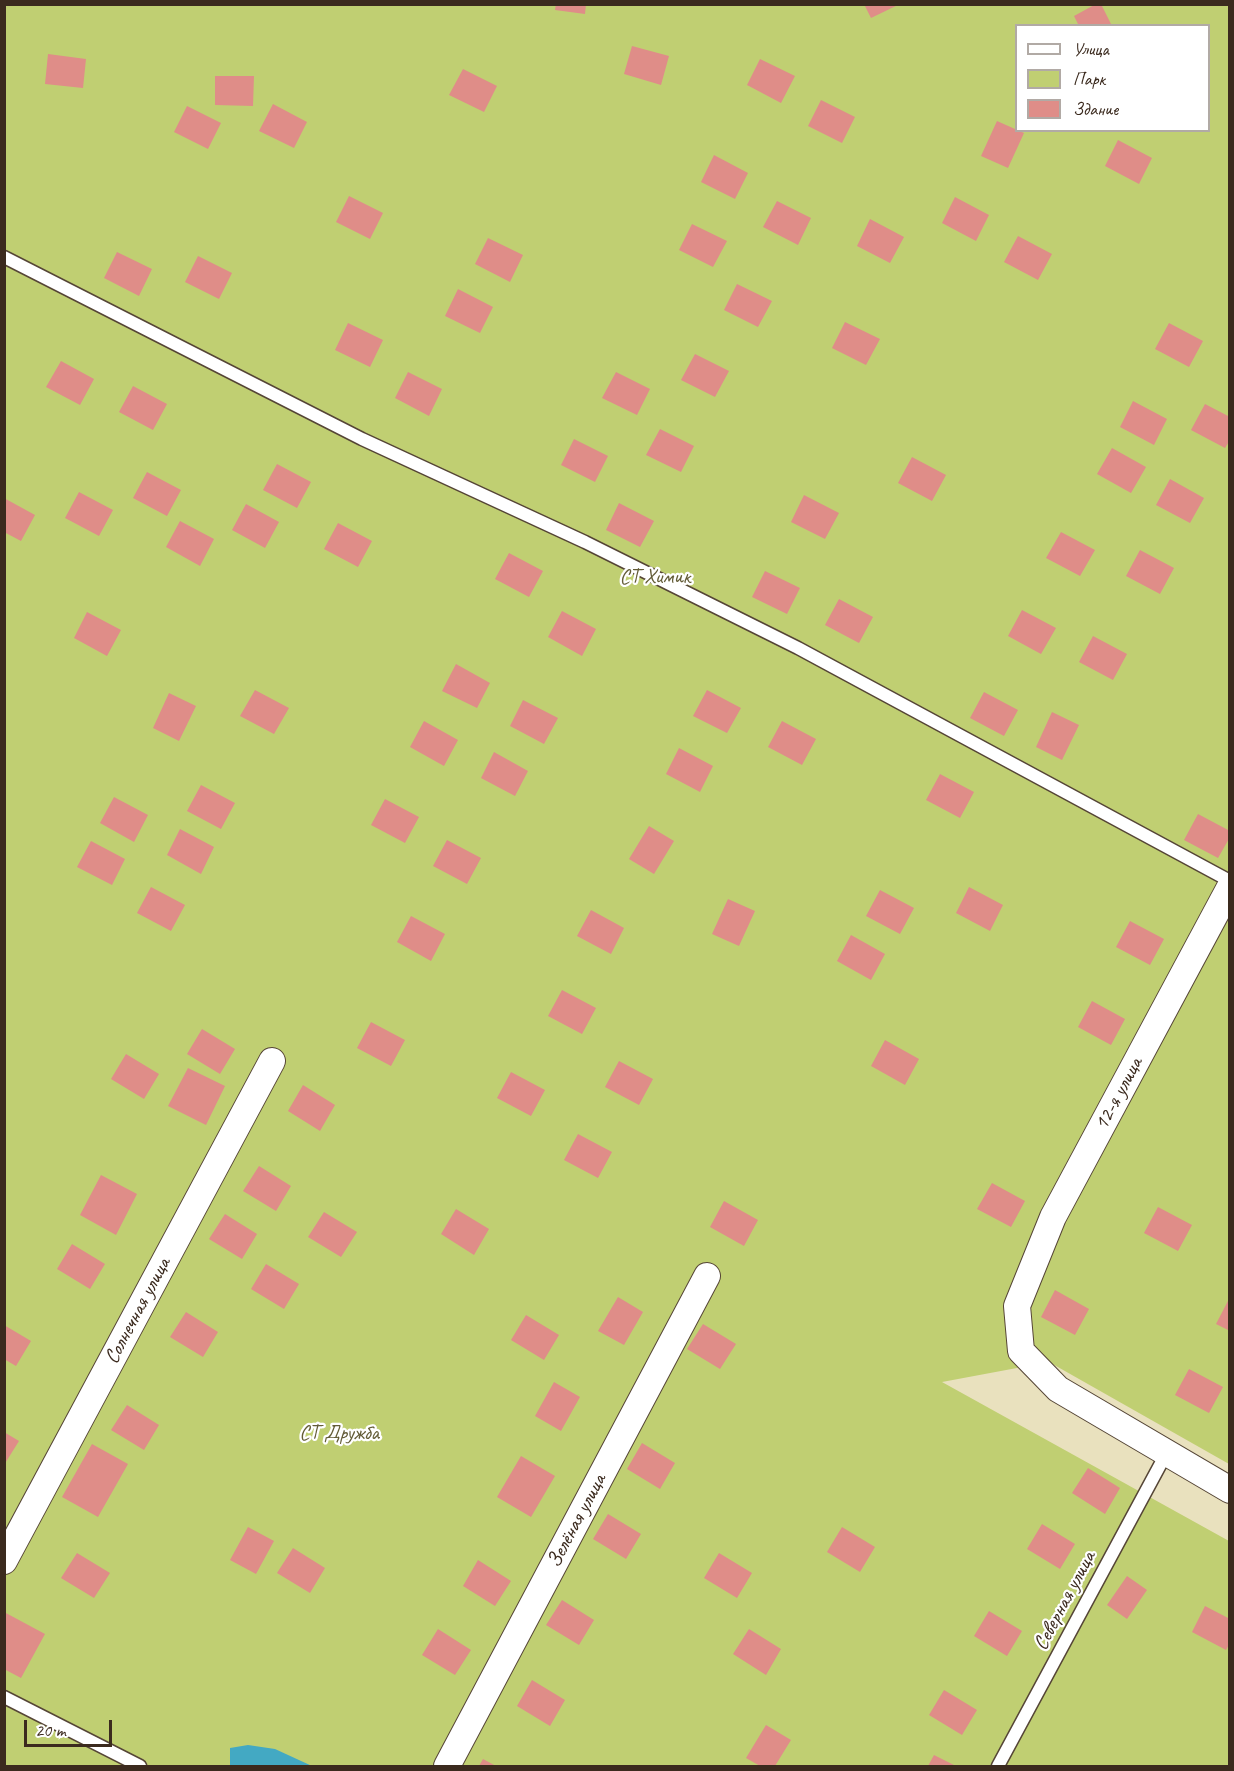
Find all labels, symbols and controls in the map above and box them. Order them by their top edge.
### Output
legend [1015,24,1210,132]
text: Улица [1073,38,1109,60]
text: Парк [1073,68,1105,90]
text: Здание [1073,98,1118,120]
park label: СТ Химик [620,564,690,590]
street label: 12-я улица [1089,1053,1149,1135]
street label: Солнечная улица [100,1254,176,1368]
park label: СТ Дружба [299,1420,379,1446]
street label: Зелёная улица [542,1470,612,1572]
street label: Северная улица [1028,1547,1102,1655]
scale bar [27,1708,116,1746]
text: 20 m [35,1719,66,1741]

